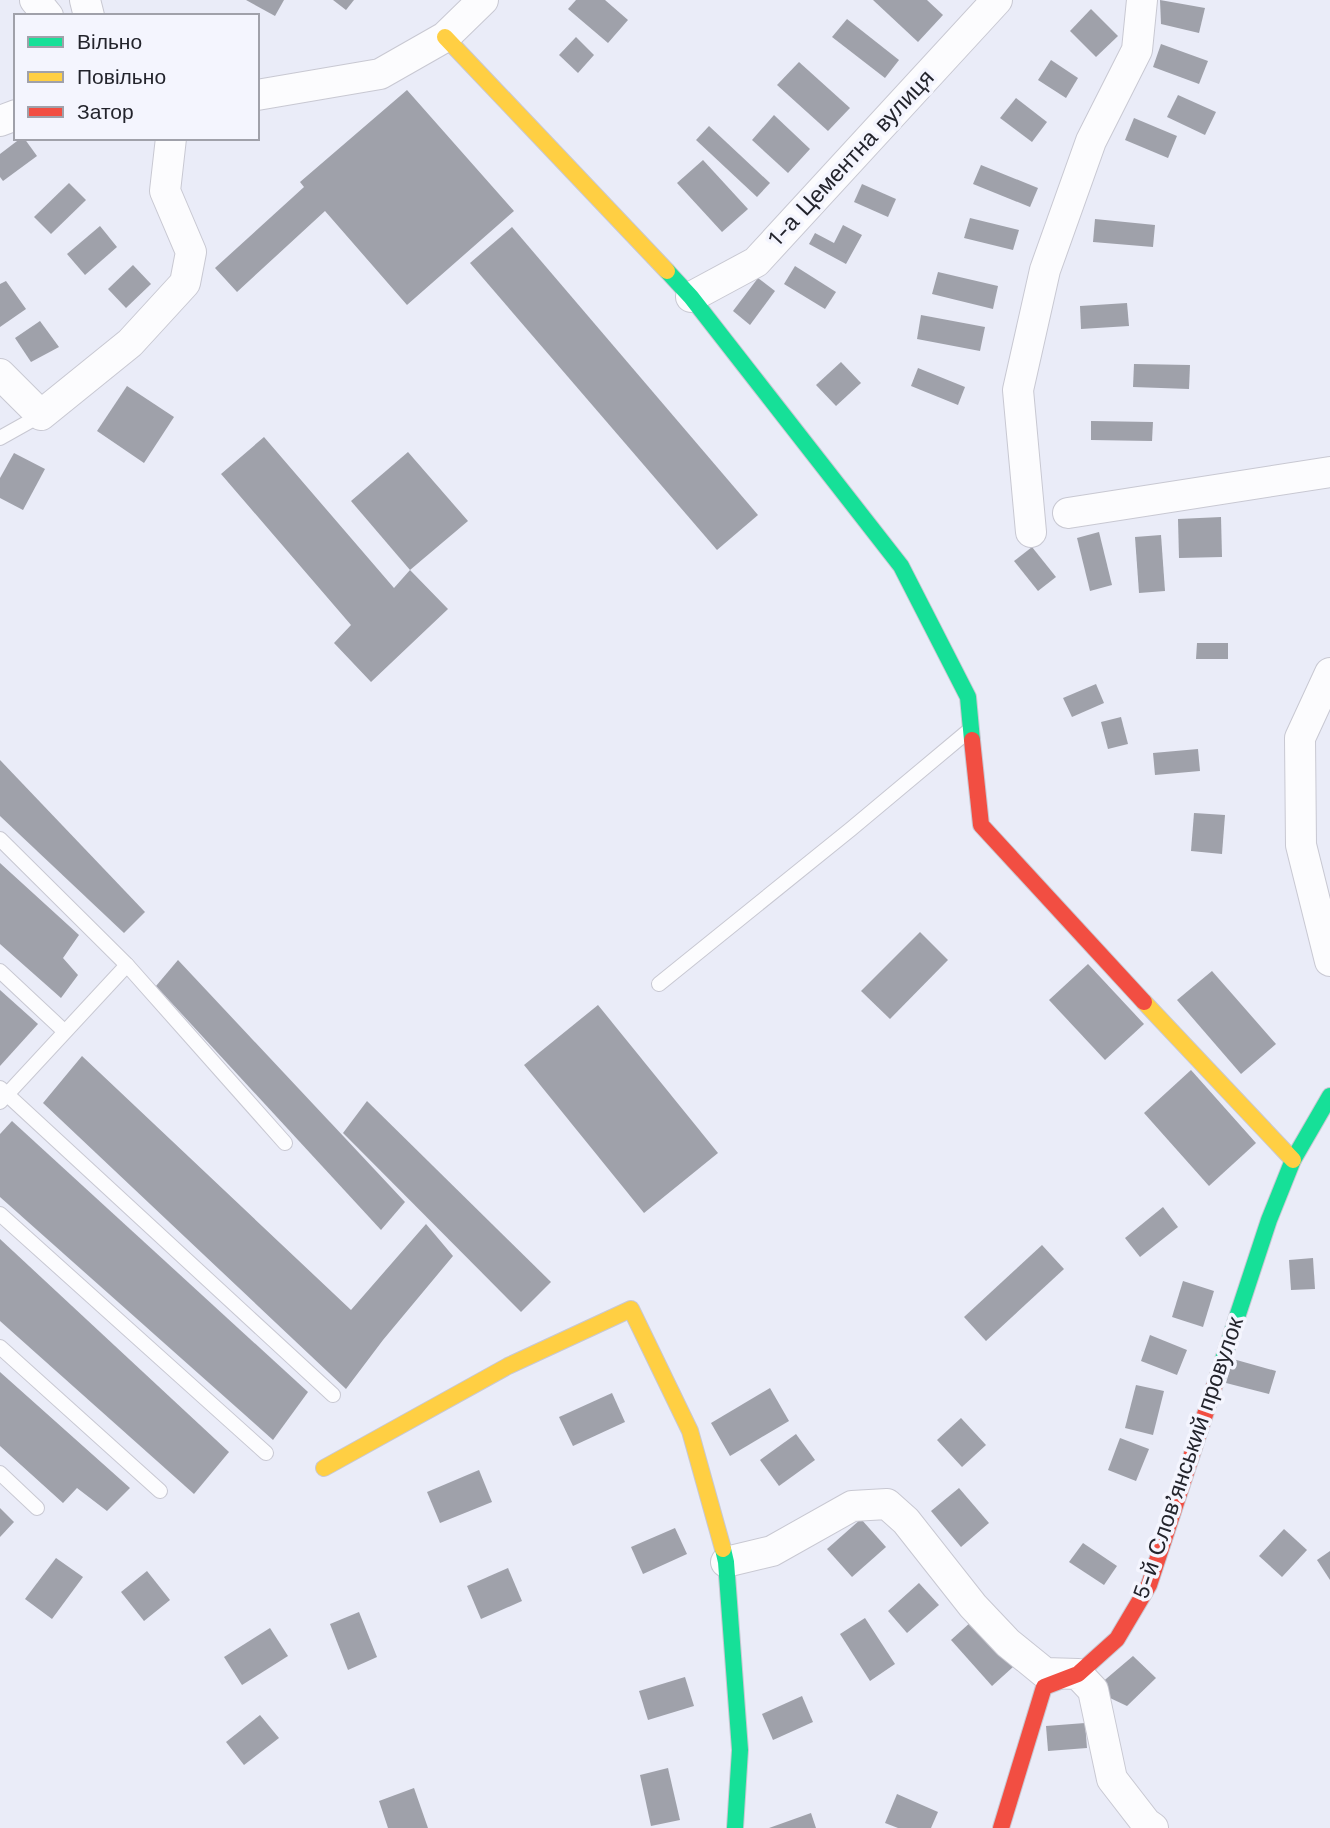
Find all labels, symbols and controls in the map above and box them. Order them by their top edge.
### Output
legend [14,14,259,140]
text: Вільно [77,29,142,54]
text: Повільно [77,64,166,89]
street label: 1-а Цементна вулиця [762,64,940,252]
text: Затор [77,99,134,124]
street label: 5-й Слов’янський провулок [1127,1313,1249,1603]

